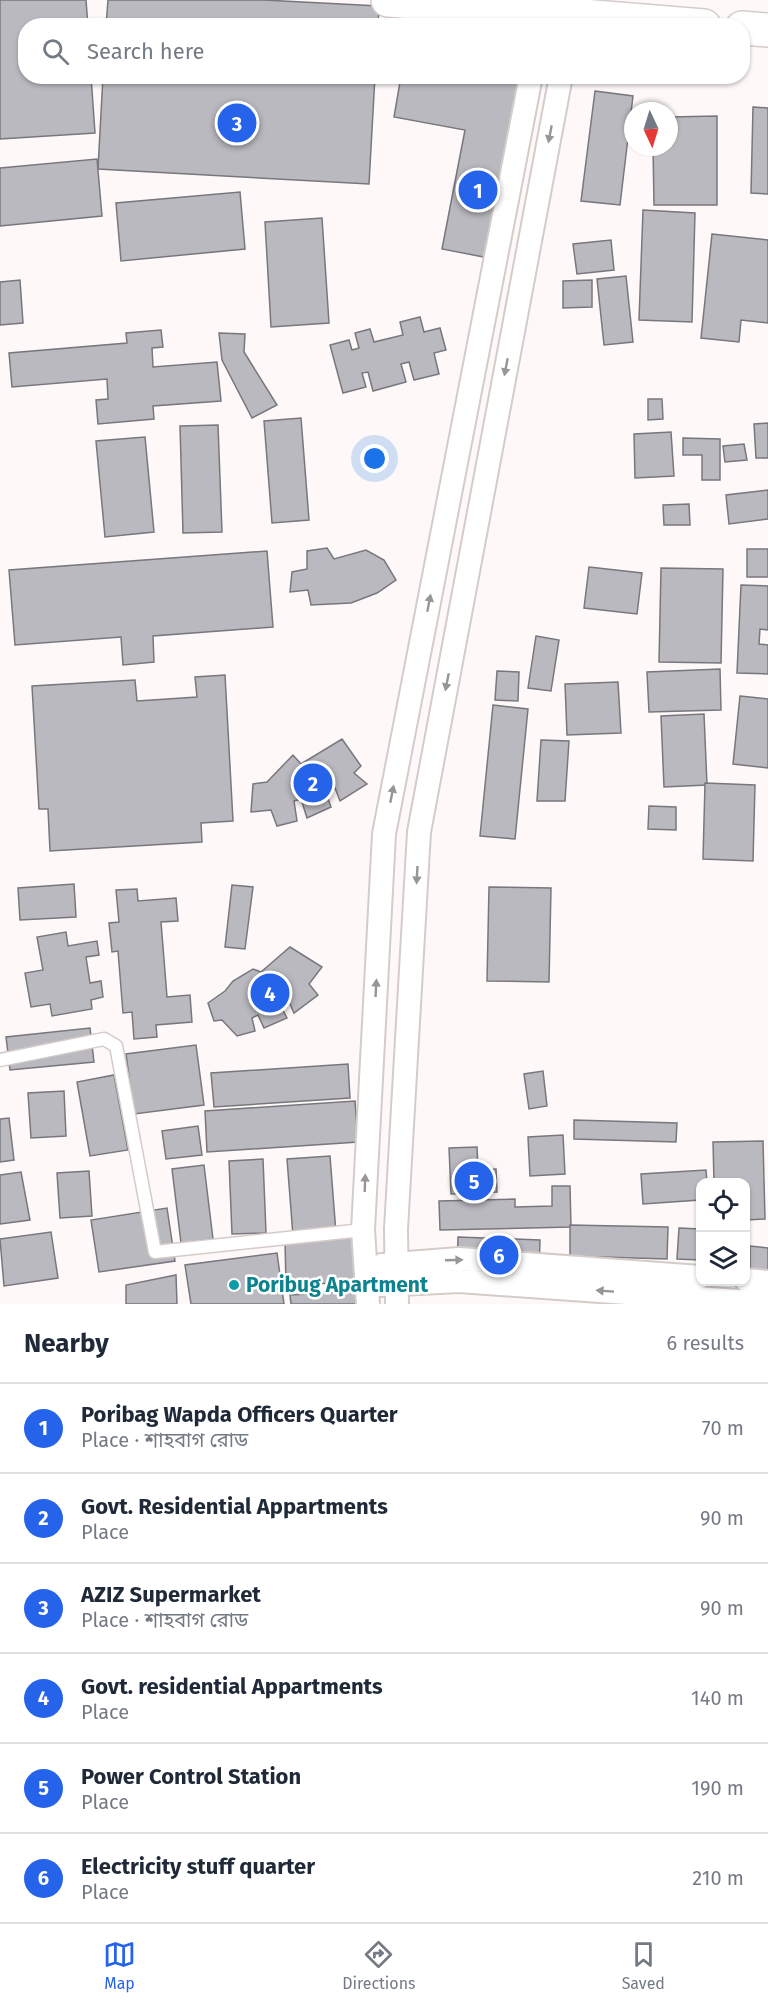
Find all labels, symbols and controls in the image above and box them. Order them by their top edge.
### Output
search box [18,18,750,84]
icon: search [39,35,72,68]
text: Search here [87,38,205,65]
pin: 3 [218,100,256,146]
north arrow [624,102,678,156]
one-way arrow [545,125,554,144]
pin: 1 [458,168,498,213]
one-way arrow [501,358,510,377]
your location [360,444,389,473]
one-way arrow [425,593,434,612]
one-way arrow [442,673,451,692]
pin: 2 [294,760,332,806]
one-way arrow [388,784,397,803]
one-way arrow [412,865,421,884]
pin: 4 [250,970,290,1016]
one-way arrow [371,978,380,997]
pin: 5 [454,1158,494,1204]
one-way arrow [361,1173,370,1192]
map controls [696,1178,750,1286]
button: locate [696,1178,750,1232]
pin: 6 [480,1232,518,1278]
button: layers [696,1232,750,1286]
one-way arrow [445,1255,464,1264]
place label: Poribug Apartment [246,1272,429,1298]
marker: Poribug Apartment [227,1278,241,1292]
one-way arrow [595,1287,614,1296]
text: Nearby [24,1328,109,1359]
text: 6 results [667,1331,744,1355]
text: Poribag Wapda Officers Quarter [81,1401,398,1428]
text: 1 [39,1416,48,1440]
text: 70 m [702,1416,744,1440]
text: Place · শাহবাগ রোড [81,1428,248,1452]
text: Govt. Residential Appartments [81,1493,388,1520]
text: 2 [38,1506,49,1530]
text: 90 m [700,1506,744,1530]
text: Place [81,1520,129,1544]
text: AZIZ Supermarket [81,1581,261,1608]
text: 3 [38,1596,49,1620]
text: 90 m [700,1596,744,1620]
text: Place · শাহবাগ রোড [81,1608,248,1632]
text: Govt. residential Appartments [81,1673,383,1700]
text: 4 [38,1686,49,1710]
text: 140 m [691,1686,744,1710]
text: Place [81,1700,129,1724]
text: Power Control Station [81,1763,301,1790]
text: 5 [38,1776,49,1800]
text: 190 m [691,1776,744,1800]
text: Place [81,1790,129,1814]
text: Electricity stuff quarter [81,1853,315,1880]
text: 6 [38,1866,49,1890]
text: 210 m [692,1866,744,1890]
text: Place [81,1880,129,1904]
tab: Map [103,1938,136,1993]
tab: Directions [342,1938,416,1993]
tab: Saved [622,1938,665,1993]

